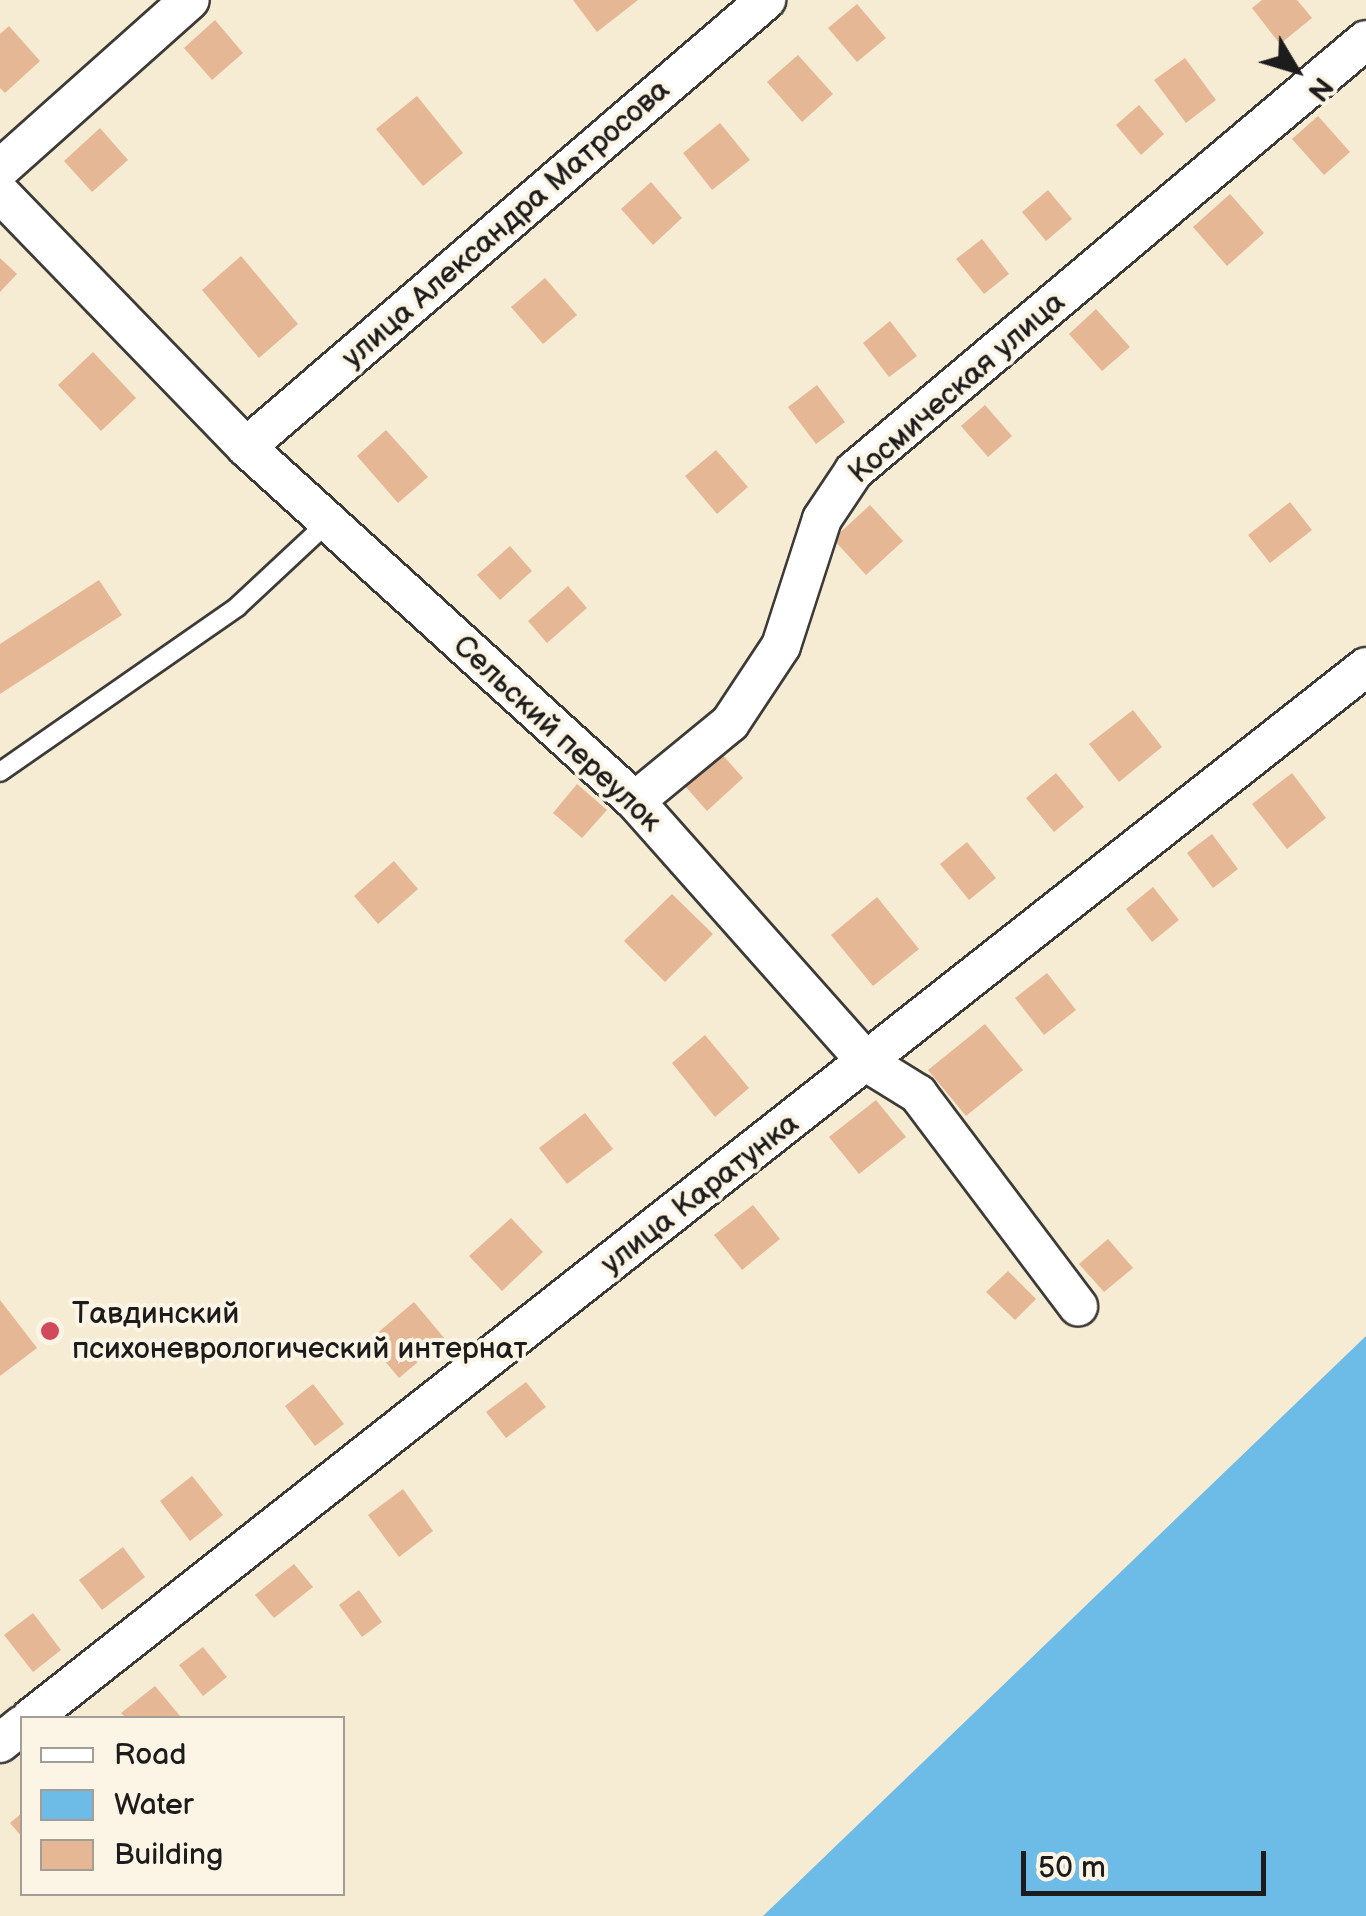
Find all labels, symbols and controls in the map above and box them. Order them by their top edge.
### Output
north arrow [1246,20,1346,120]
text: N [1301,70,1340,107]
street label: улица Александра Матросова [335,72,677,376]
street label: Космическая улица [842,284,1072,492]
street label: Сельский переулок [445,628,669,840]
street label: улица Каратунка [594,1106,806,1282]
place label: Тавдинский психоневрологический интернат [72,1296,527,1366]
marker: Тавдинский психоневрологический интернат [37,1318,63,1344]
legend [20,1716,345,1896]
text: Road [114,1737,187,1773]
text: Water [114,1787,194,1823]
scale bar [1026,1831,1271,1893]
text: Building [114,1837,223,1873]
text: 50 m [1038,1850,1106,1886]

